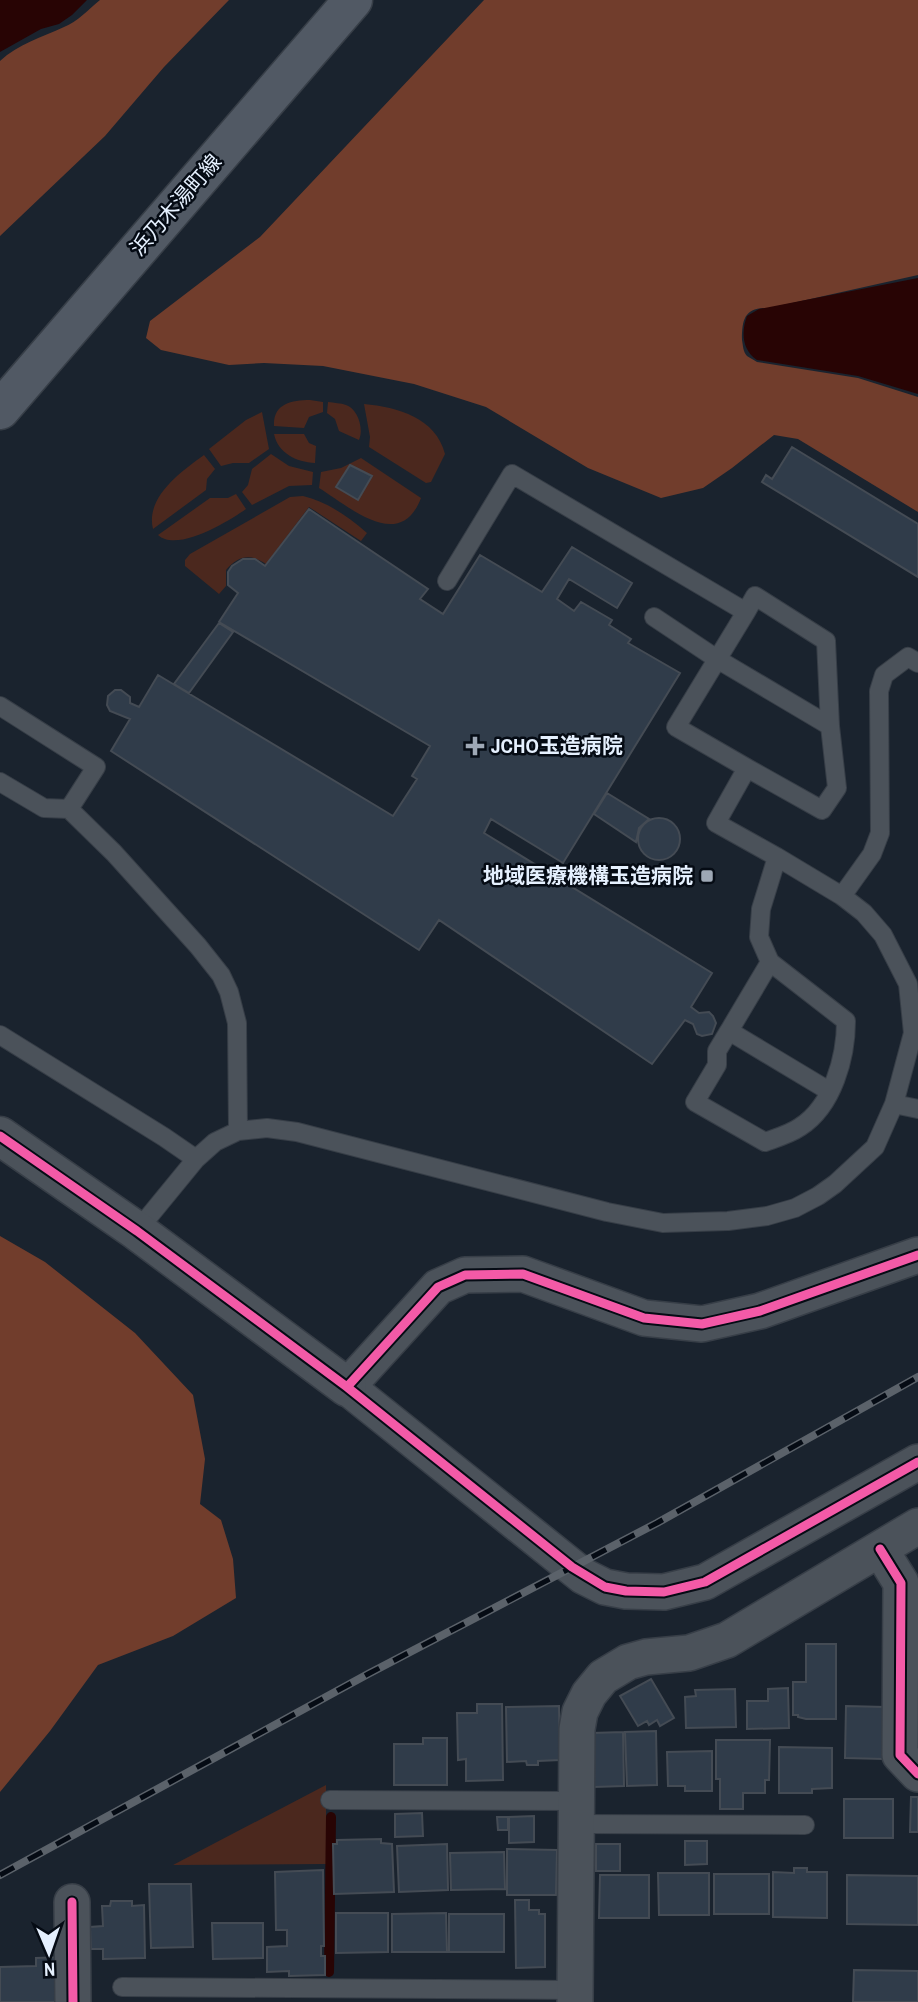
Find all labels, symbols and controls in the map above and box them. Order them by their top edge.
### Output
street label: 浜乃木湯町線 [123,148,228,262]
place label: JCHO玉造病院 [491,731,623,760]
marker: JCHO玉造病院 [465,736,485,756]
place label: 地域医療機構玉造病院 [483,861,693,890]
marker: 地域医療機構玉造病院 [699,868,715,884]
north arrow [14,1918,84,1988]
text: N [44,1957,56,1983]

